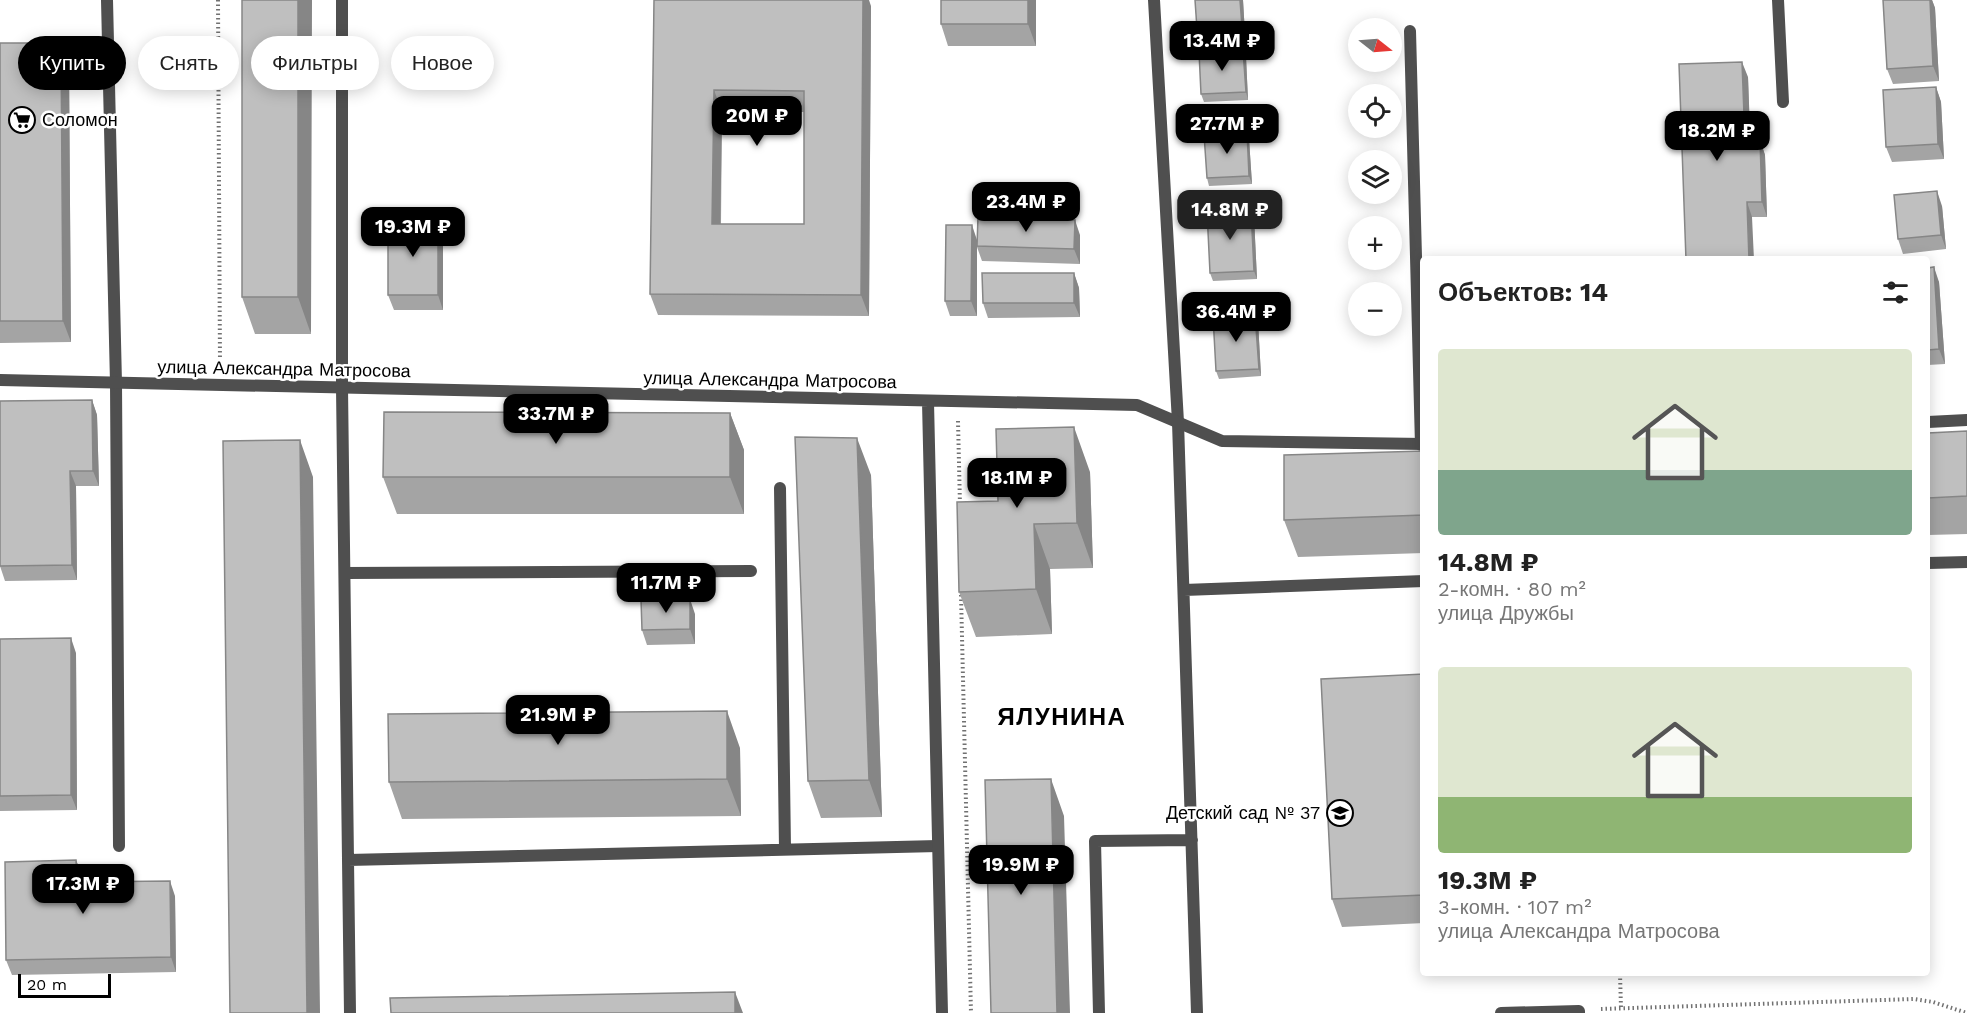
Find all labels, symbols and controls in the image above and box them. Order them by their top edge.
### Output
north arrow [1348,18,1402,72]
map controls [1348,18,1402,336]
pin: 13.4M ₽ [1167,21,1277,72]
text: 13.4M ₽ [1184,28,1260,52]
chip: Купить [18,36,126,90]
chip: Снять [138,36,239,90]
chip: Фильтры [251,36,379,90]
chip: Новое [391,36,494,90]
button: locate [1348,84,1402,138]
pin: 20M ₽ [715,96,799,147]
text: 20M ₽ [726,103,788,127]
pin: 27.7M ₽ [1172,104,1282,155]
supermarket icon: Соломон [7,105,37,135]
place label: Соломон [42,109,118,130]
text: 27.7M ₽ [1190,111,1264,135]
pin: 18.2M ₽ [1662,111,1772,162]
text: 18.2M ₽ [1679,118,1755,142]
button: layers [1348,150,1402,204]
pin: 23.4M ₽ [971,182,1081,233]
text: 23.4M ₽ [986,189,1066,213]
pin: 14.8M ₽ [1175,190,1285,241]
text: 14.8M ₽ [1191,197,1269,221]
pin: 19.3M ₽ [358,207,468,258]
text: 19.3M ₽ [375,214,451,238]
button: + [1348,216,1402,270]
icon: filters [1879,276,1912,309]
text: Объектов: 14 [1438,277,1608,307]
button: − [1348,282,1402,336]
pin: 36.4M ₽ [1181,292,1291,343]
text: 36.4M ₽ [1196,299,1276,323]
street label: улица Александра Матросова [157,356,412,381]
street label: улица Александра Матросова [643,367,898,392]
icon: home [1621,388,1729,496]
pin: 33.7M ₽ [501,394,611,445]
text: 33.7M ₽ [517,401,595,425]
pin: 18.1M ₽ [962,458,1072,509]
text: 18.1M ₽ [981,465,1053,489]
text: 14.8M ₽ [1438,547,1539,577]
pin: 11.7M ₽ [611,563,721,614]
text: 11.7M ₽ [631,570,701,594]
text: 2-комн. · 80 m² [1438,577,1586,601]
text: улица Дружбы [1438,601,1574,625]
pin: 21.9M ₽ [503,695,613,746]
text: 21.9M ₽ [520,702,596,726]
district label: ЯЛУНИНА [998,703,1126,731]
icon: home [1621,706,1729,814]
school or university icon: Детский сад № 37 [1325,798,1355,828]
place label: Детский сад № 37 [1166,802,1320,823]
pin: 19.9M ₽ [966,845,1076,896]
text: 19.9M ₽ [983,852,1059,876]
pin: 17.3M ₽ [28,864,138,915]
text: 19.3M ₽ [1438,865,1537,895]
text: 17.3M ₽ [46,871,120,895]
text: 3-комн. · 107 m² [1438,895,1591,919]
text: улица Александра Матросова [1438,919,1720,943]
scale bar [18,971,111,998]
text: 20 m [27,975,67,994]

